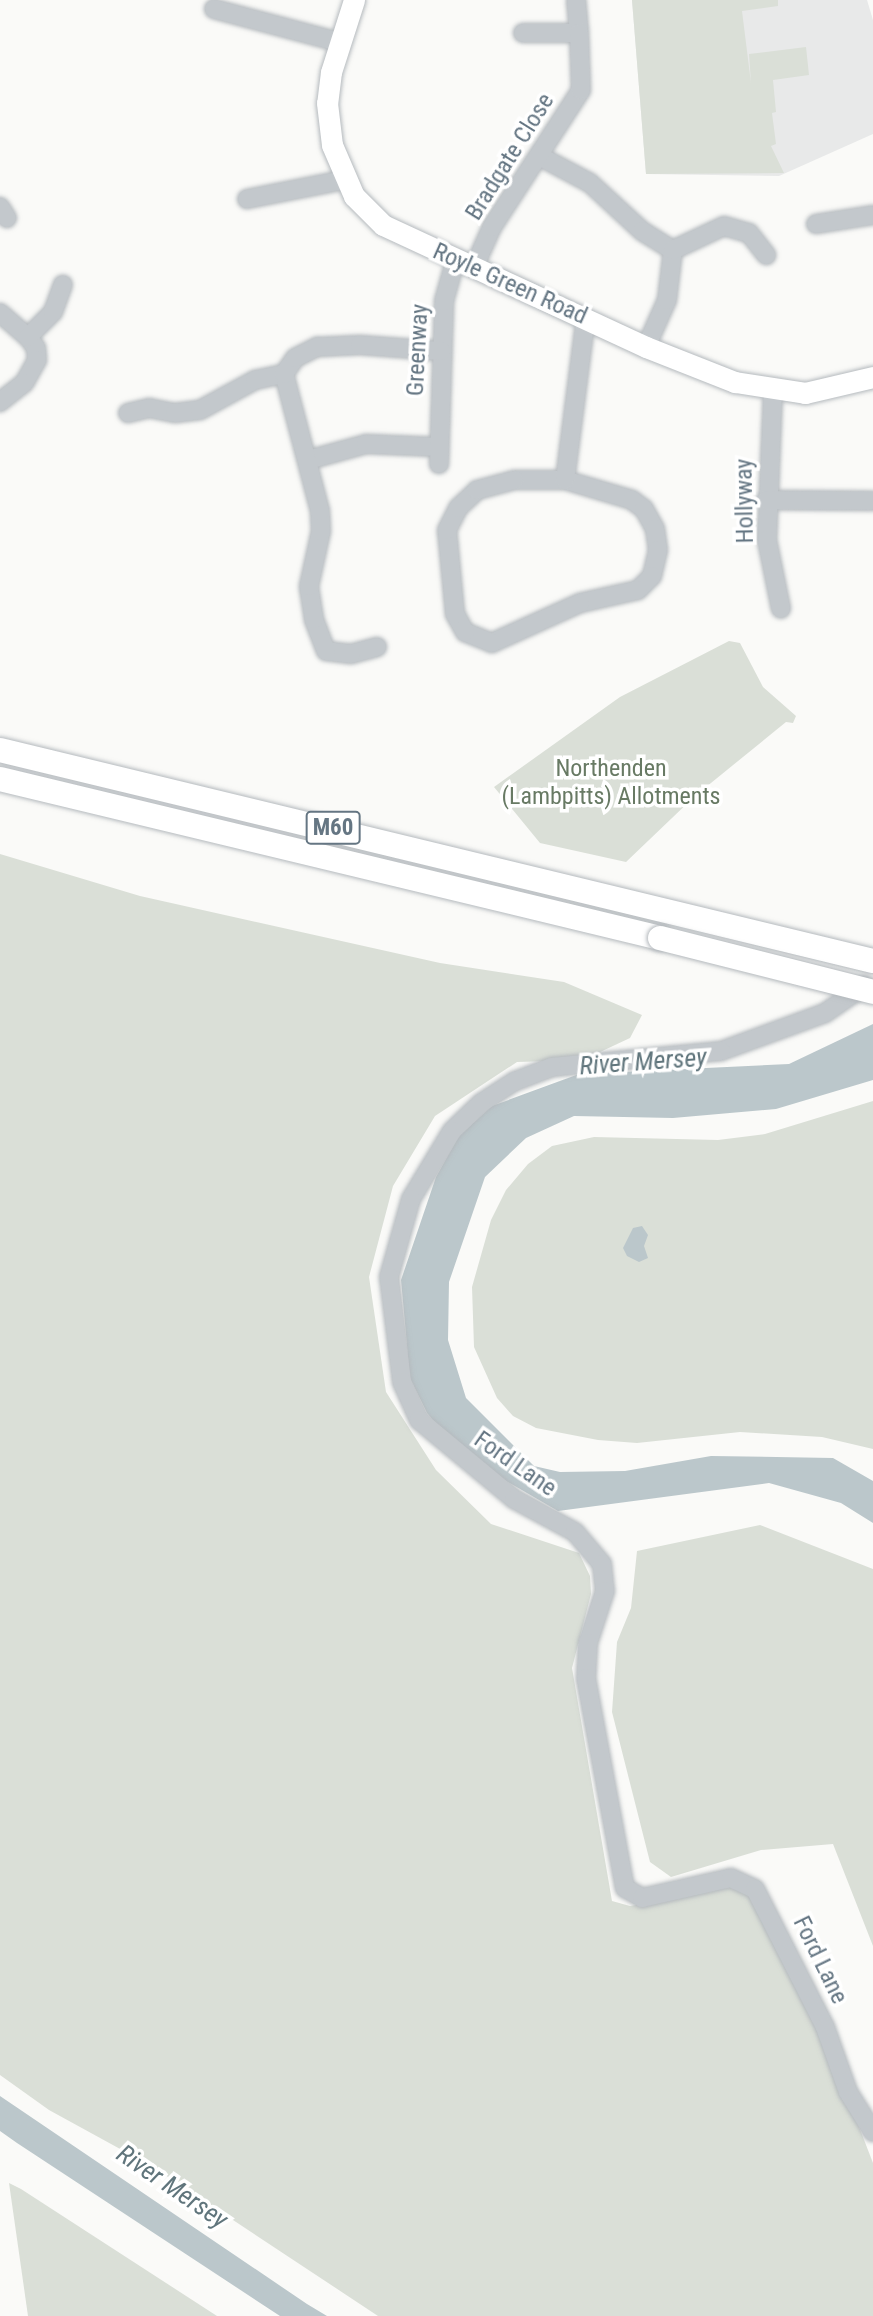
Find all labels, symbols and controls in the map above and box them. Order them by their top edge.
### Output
street label: Bradgate Close [460,88,560,226]
street label: Royle Green Road [428,237,592,331]
street label: Greenway [401,303,435,397]
street label: Hollyway [730,458,760,544]
park label: Northenden (Lambpitts) Allotments [502,755,720,811]
road number: M60 [305,808,361,848]
water label: River Mersey [578,1042,708,1082]
street label: Ford Lane [468,1425,562,1503]
street label: Ford Lane [787,1912,853,2008]
water label: River Mersey [110,2138,234,2236]

